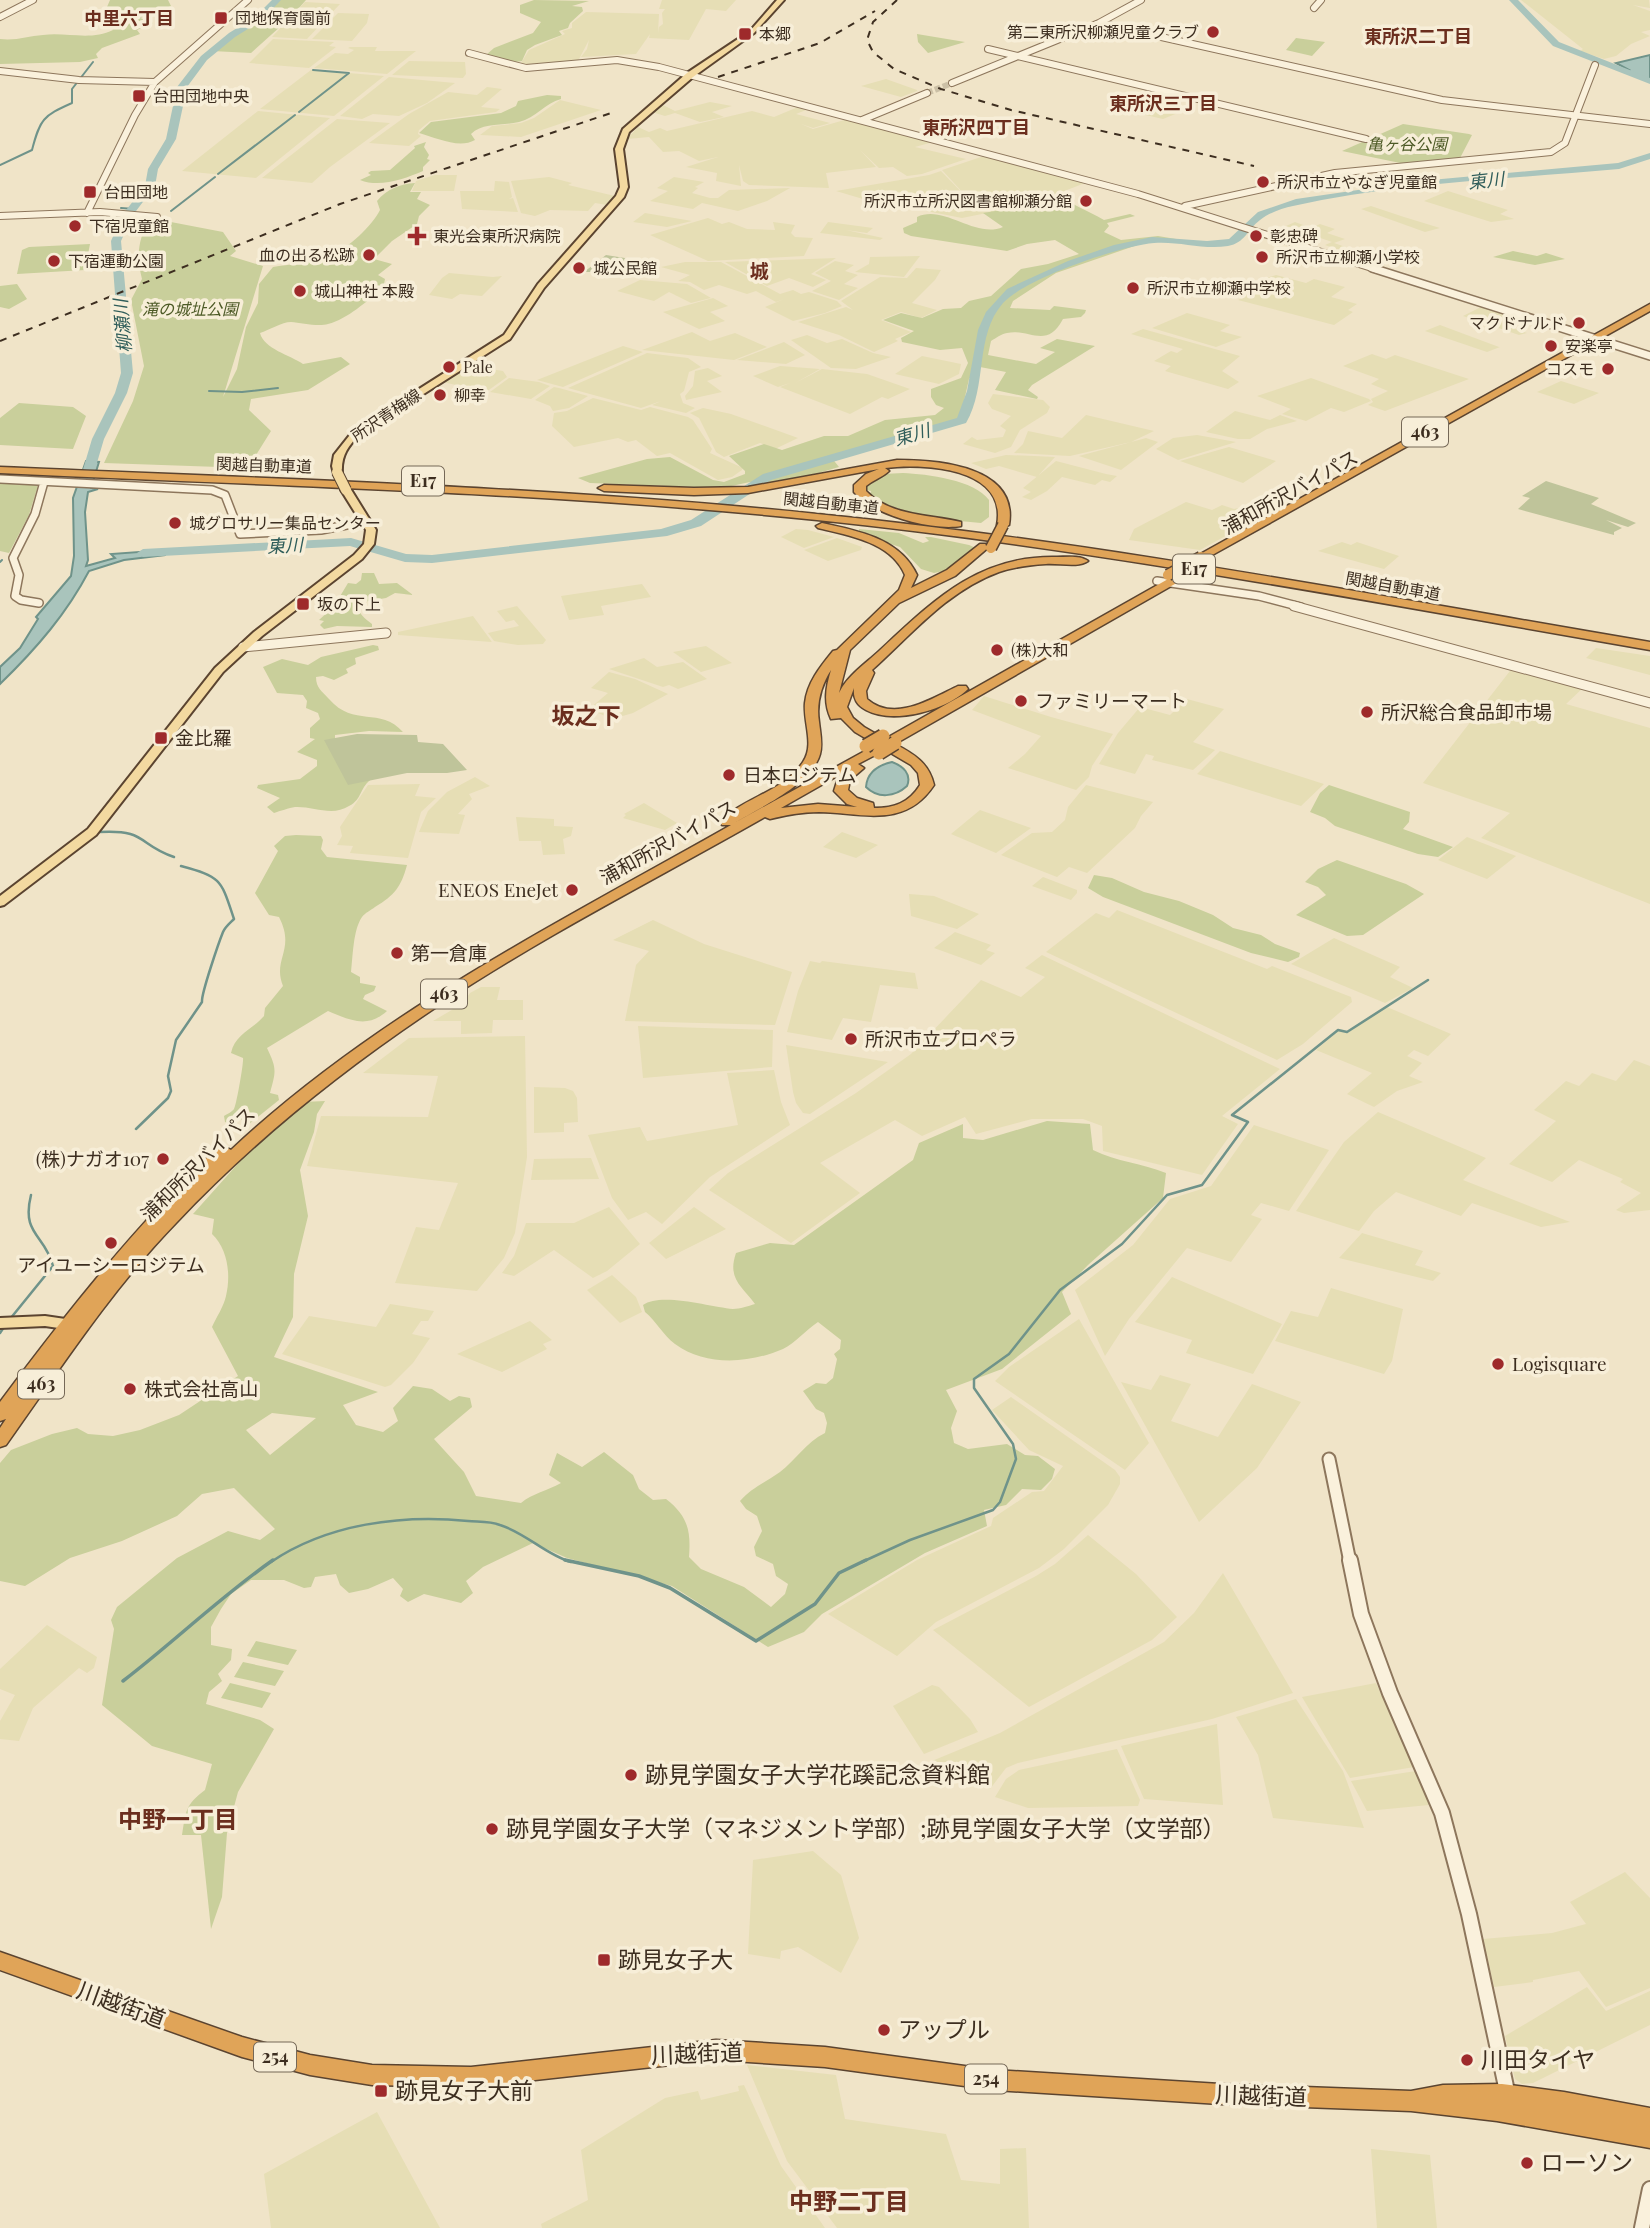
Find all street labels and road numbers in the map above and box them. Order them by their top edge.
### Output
street label: 所沢青梅線 [347,384,425,446]
road number: 463 [1402,418,1448,446]
street label: 浦和所沢バイパス [1217,443,1362,539]
street label: 関越自動車道 [216,452,312,477]
road number: E17 [402,466,444,495]
street label: 関越自動車道 [782,487,880,518]
road number: E17 [1173,554,1215,584]
street label: 関越自動車道 [1344,567,1442,604]
street label: 浦和所沢バイパス [595,793,740,889]
road number: 463 [421,979,467,1009]
street label: 浦和所沢バイパス [134,1100,260,1226]
road number: 463 [18,1370,64,1399]
street label: 川越街道 [73,1973,170,2034]
street label: 川越街道 [650,2035,743,2070]
road number: 254 [254,2042,296,2071]
road number: 254 [965,2064,1007,2094]
street label: 川越街道 [1215,2077,1308,2112]

